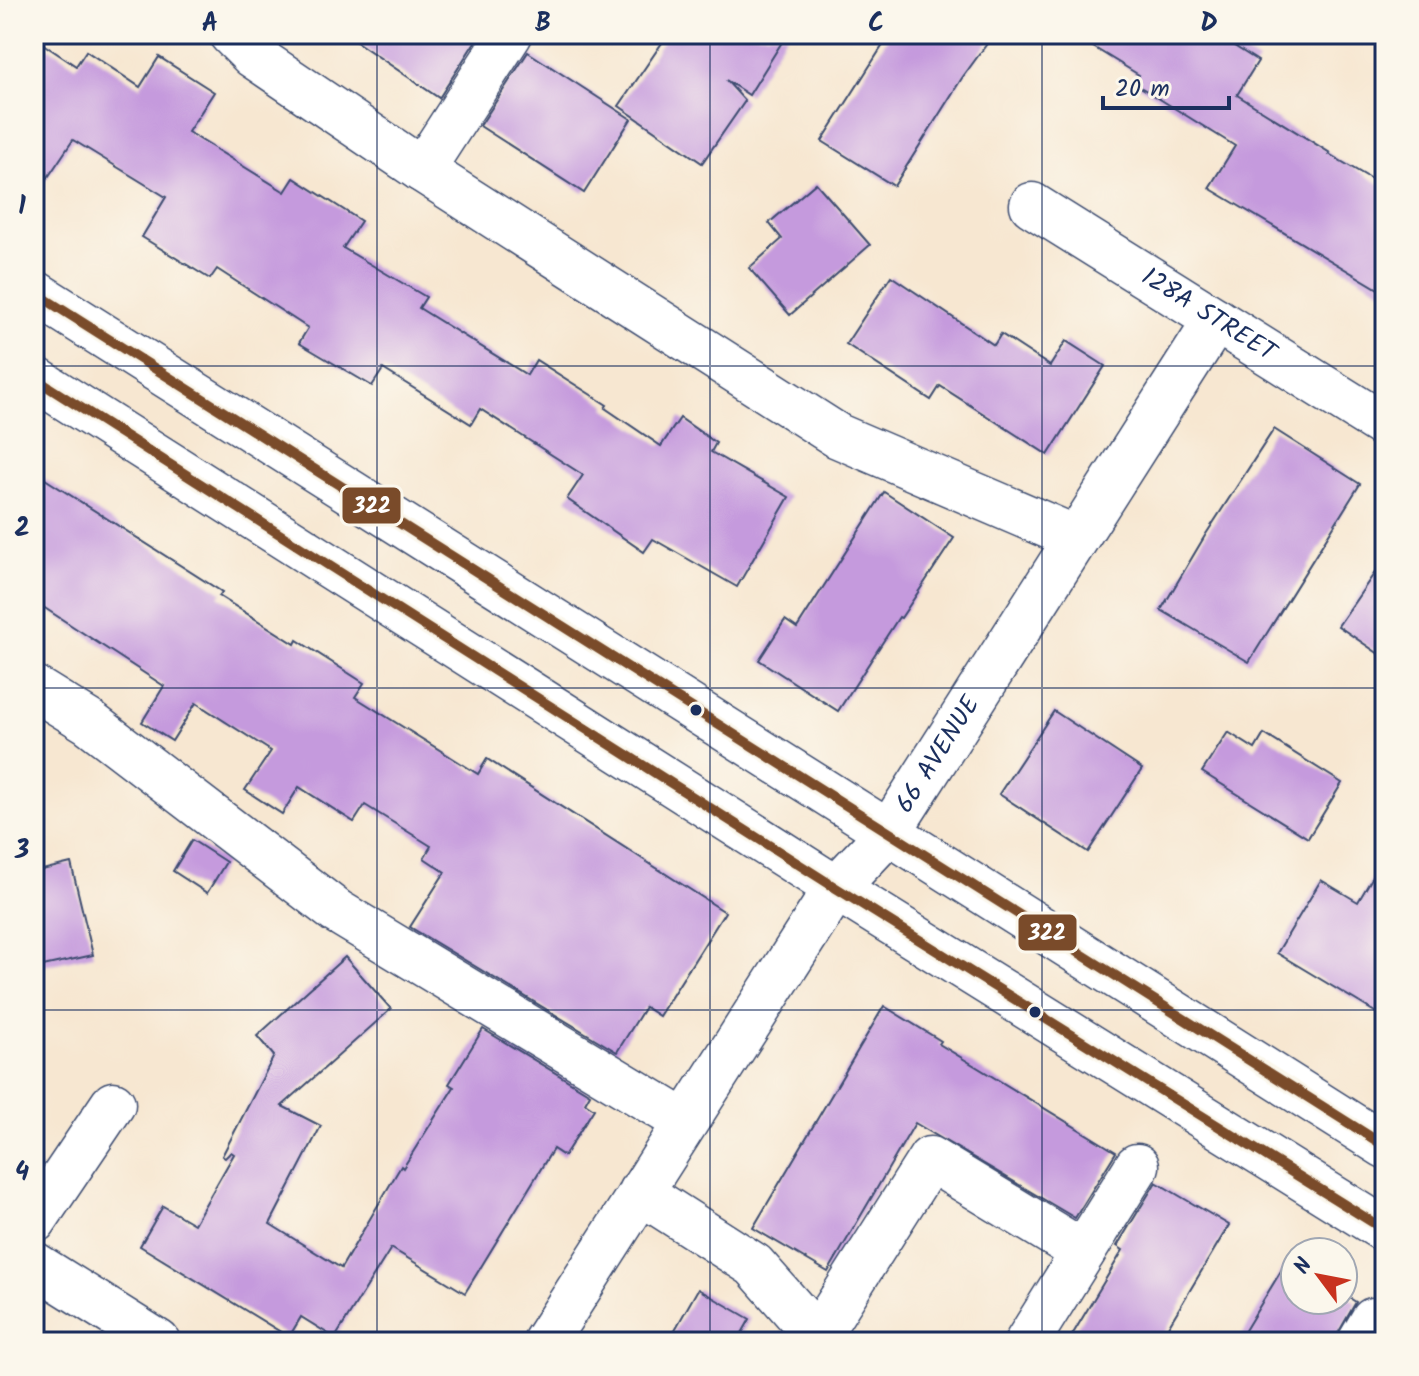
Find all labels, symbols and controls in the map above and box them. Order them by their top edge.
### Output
text: A [202,3,218,45]
text: B [535,3,551,45]
text: C [868,3,884,45]
text: D [1200,3,1218,45]
scale bar [1103,60,1229,110]
text: 20 m [1115,70,1170,109]
text: 1 [18,186,26,228]
street label: 128A STREET [1133,257,1286,375]
line badge: 322 [341,486,402,525]
text: 322 [352,490,391,525]
text: 2 [14,508,30,550]
street label: 66 AVENUE [885,687,992,822]
unlabelled marker [688,702,704,718]
text: 3 [14,830,29,872]
line badge: 322 [1017,913,1078,952]
text: 322 [1027,917,1066,952]
unlabelled marker [1027,1004,1043,1020]
text: 4 [15,1152,29,1194]
north arrow [1279,1236,1359,1316]
text: N [1286,1251,1323,1282]

